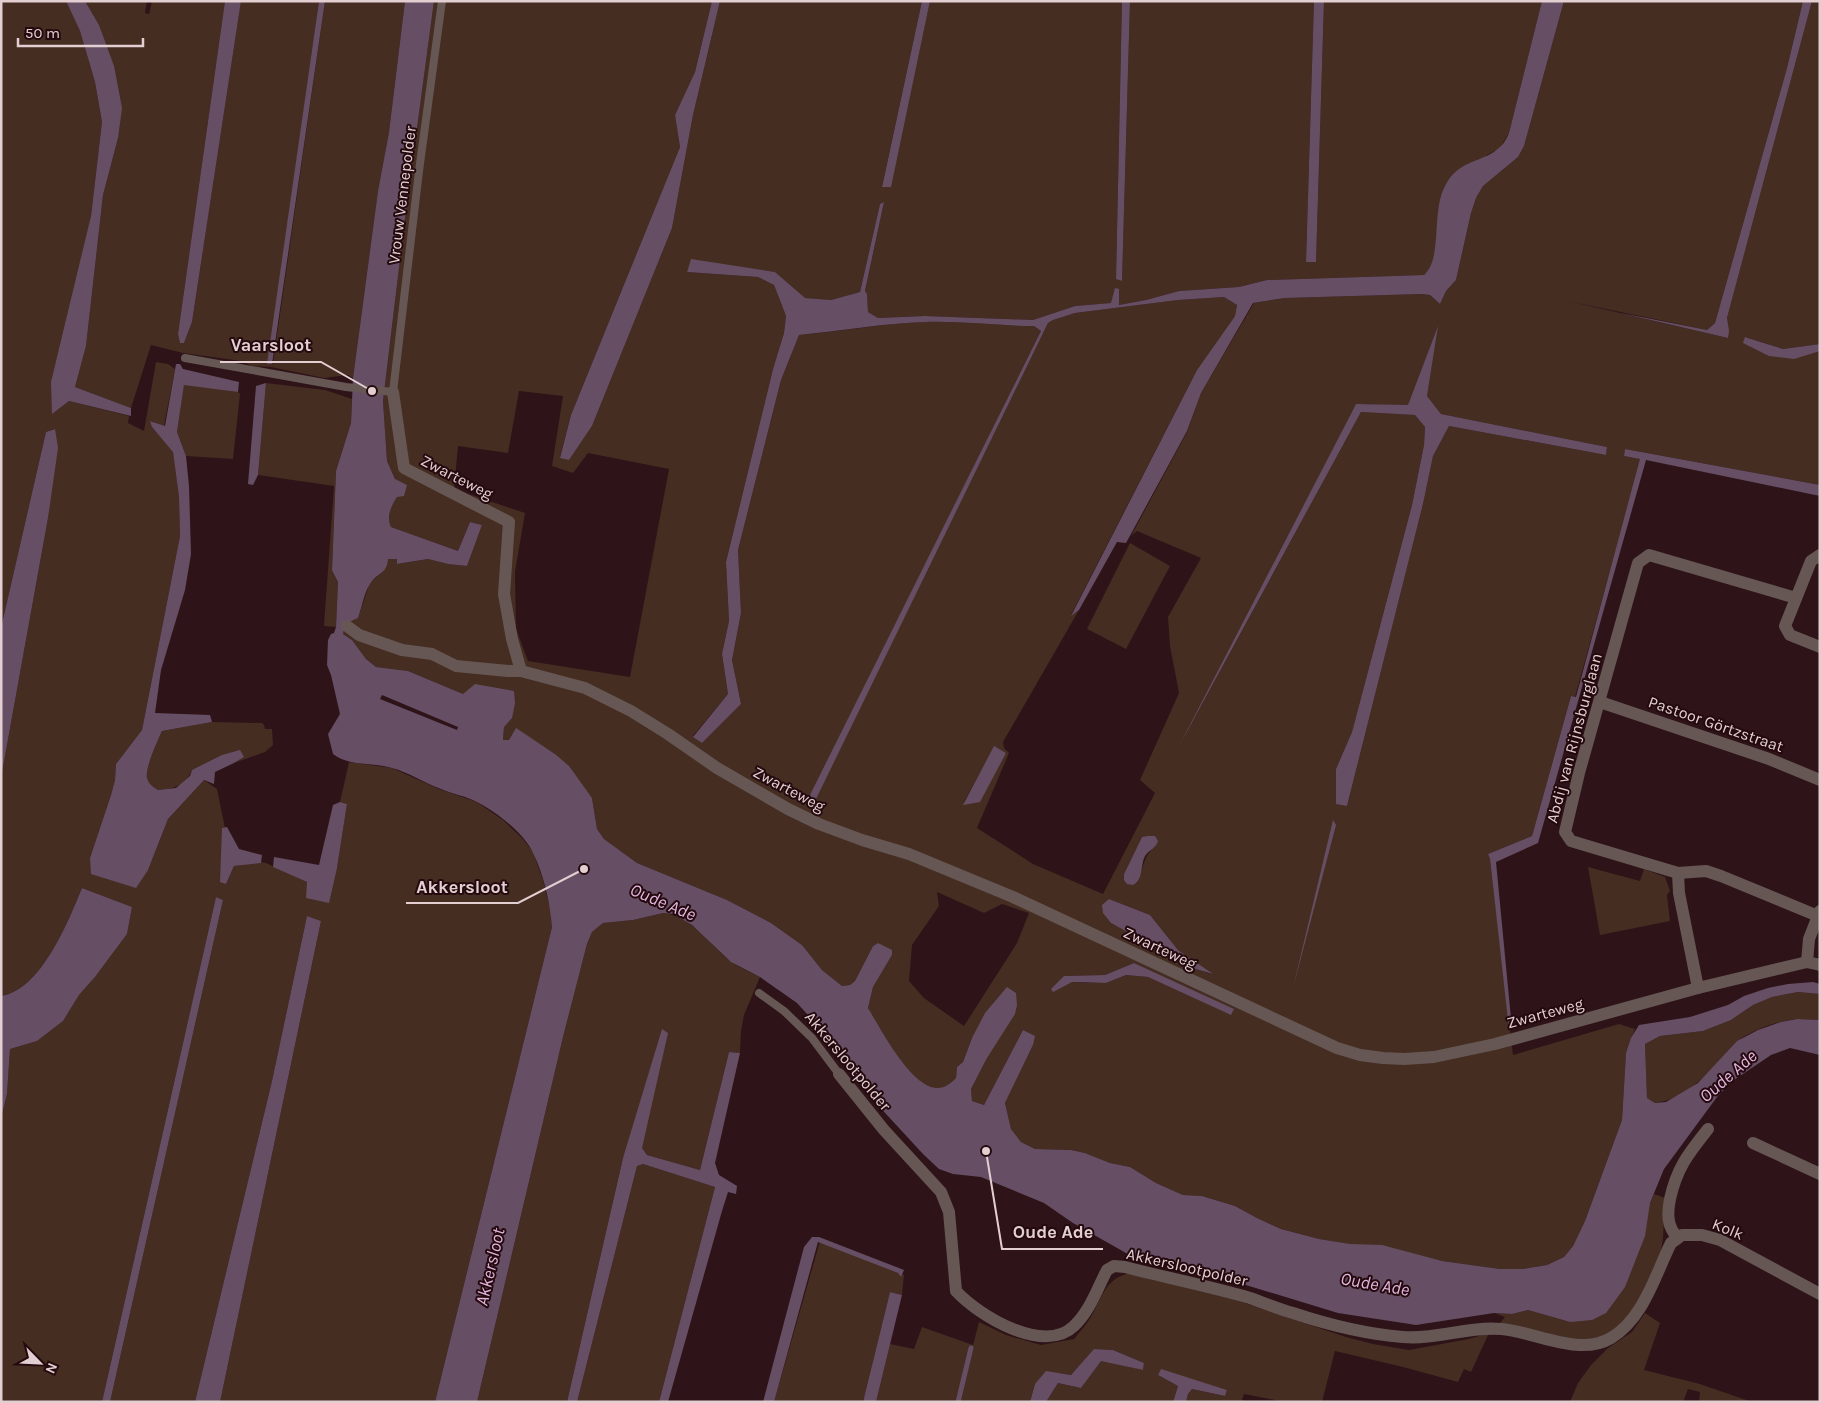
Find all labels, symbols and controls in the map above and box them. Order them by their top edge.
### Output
scale bar [18,15,142,47]
text: 50 m [25,24,60,42]
street label: Vrouw Vennepolder [384,125,420,265]
callout: Vaarsloot [220,329,321,362]
text: Vaarsloot [231,334,311,356]
street label: Zwarteweg [418,451,496,503]
street label: Abdij van Rijnsburglaan [1542,651,1606,825]
street label: Pastoor Görtzstraat [1646,692,1786,756]
street label: Zwarteweg [750,762,828,816]
callout: Akkersloot [406,870,518,903]
text: Akkersloot [416,876,508,898]
water label: Oude Ade [627,878,699,926]
street label: Zwarteweg [1120,923,1200,973]
street label: Zwarteweg [1505,994,1585,1032]
street label: Akkerslootpolder [801,1008,895,1115]
water label: Oude Ade [1695,1045,1761,1107]
street label: Kolk [1710,1214,1746,1244]
callout: Oude Ade [1002,1216,1103,1249]
text: Oude Ade [1013,1221,1093,1243]
water label: Akkersloot [470,1225,510,1308]
street label: Akkerslootpolder [1125,1244,1250,1290]
water label: Oude Ade [1339,1267,1411,1301]
north arrow [15,1338,65,1388]
text: N [42,1360,61,1376]

